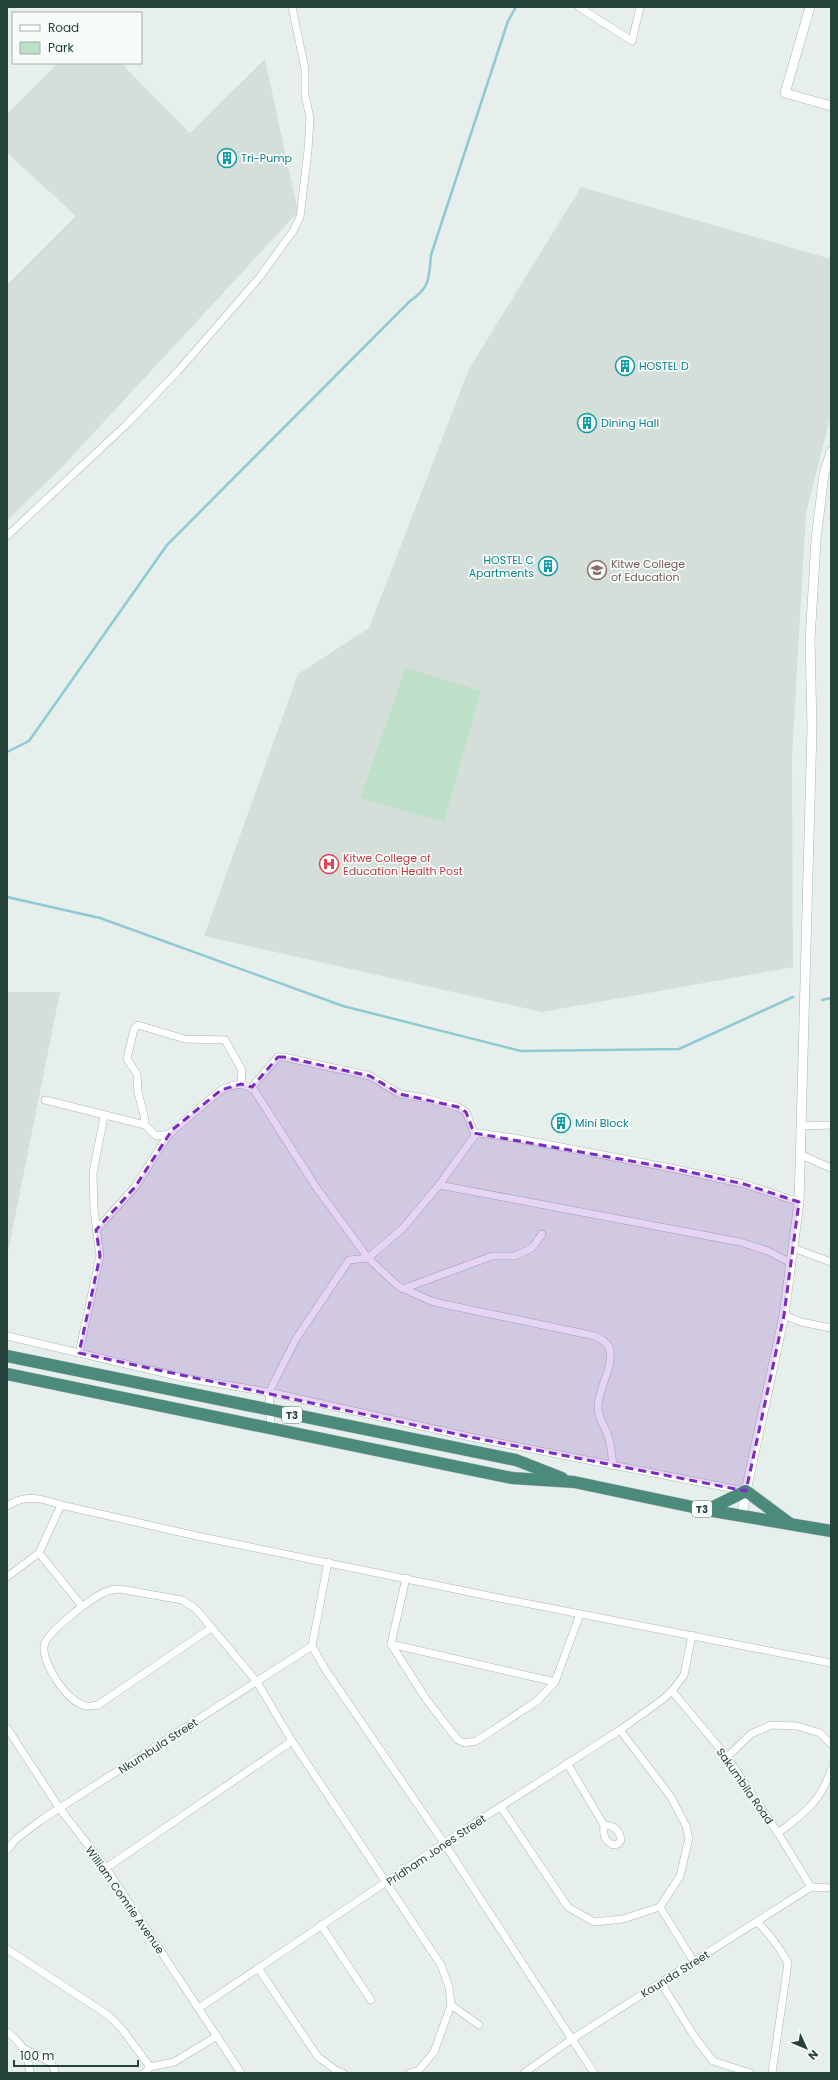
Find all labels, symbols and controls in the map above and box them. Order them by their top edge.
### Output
legend [12,12,142,64]
text: Road [48,19,79,36]
text: Park [48,39,75,56]
building icon: Tri-Pump [216,147,238,169]
place label: Tri-Pump [241,150,292,166]
building icon: HOSTEL D [614,355,636,377]
place label: HOSTEL D [639,358,689,374]
building icon: Dining Hall [576,412,598,434]
place label: Dining Hall [601,415,659,431]
place label: HOSTEL C Apartments [469,552,534,581]
building icon: HOSTEL C Apartments [537,555,559,577]
place label: Kitwe College of Education [611,556,685,585]
school or university icon: Kitwe College of Education [586,559,608,581]
place label: Kitwe College of Education Health Post [343,850,463,879]
hospital icon: Kitwe College of Education Health Post [318,853,340,875]
building icon: Mini Block [550,1112,572,1134]
place label: Mini Block [575,1115,629,1131]
road number: T3 [282,1407,302,1423]
road number: T3 [692,1501,712,1517]
street label: Nkumbula Street [115,1714,201,1778]
street label: Sakumbila Road [713,1745,777,1827]
street label: Pridham Jones Street [383,1811,489,1889]
street label: William Comrie Avenue [82,1843,168,1957]
street label: Kaunda Street [638,1947,712,2001]
north arrow [786,2028,826,2068]
scale bar [14,2042,138,2068]
text: N [805,2046,822,2063]
text: 100 m [20,2047,54,2064]

